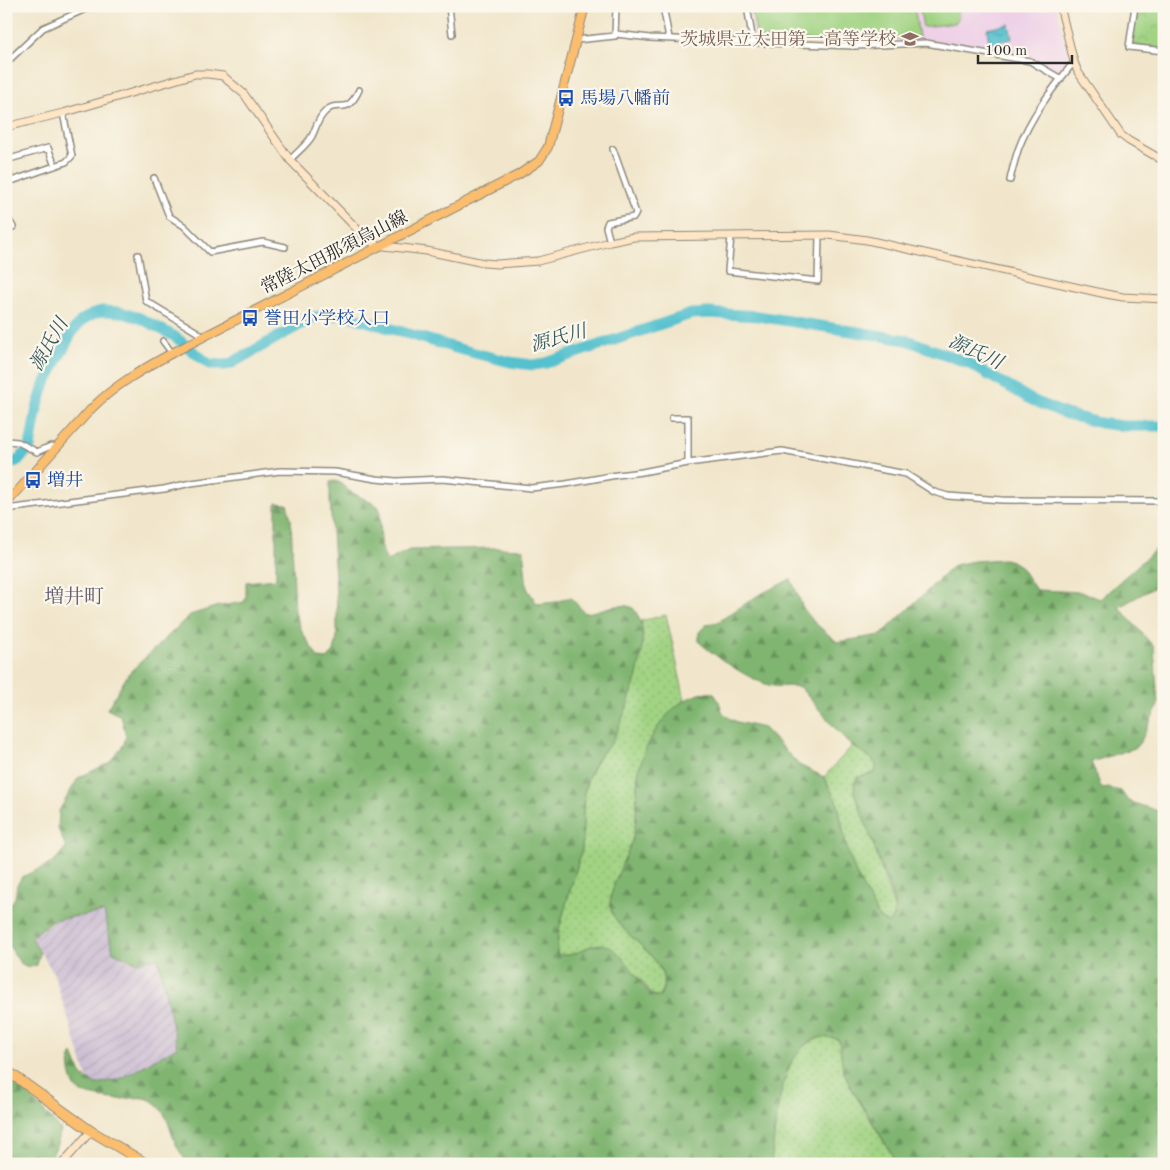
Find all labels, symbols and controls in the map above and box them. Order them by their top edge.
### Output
place label: 茨城県立太田第一高等学校 [680,29,896,49]
school or university icon: 茨城県立太田第一高等学校 [900,29,920,49]
scale bar [978,32,1071,64]
text: 100 m [985,44,1027,59]
bus stop icon: 馬場八幡前 [556,88,576,108]
place label: 馬場八幡前 [580,88,670,108]
street label: 常陸太田那須烏山線 [257,206,411,298]
bus stop icon: 誉田小学校入口 [240,308,260,328]
place label: 誉田小学校入口 [264,308,390,328]
water label: 源氏川 [26,313,74,375]
water label: 源氏川 [528,320,591,356]
water label: 源氏川 [945,331,1007,375]
bus stop icon: 増井 [23,470,43,490]
place label: 増井 [47,470,83,490]
district label: 増井町 [44,586,104,608]

